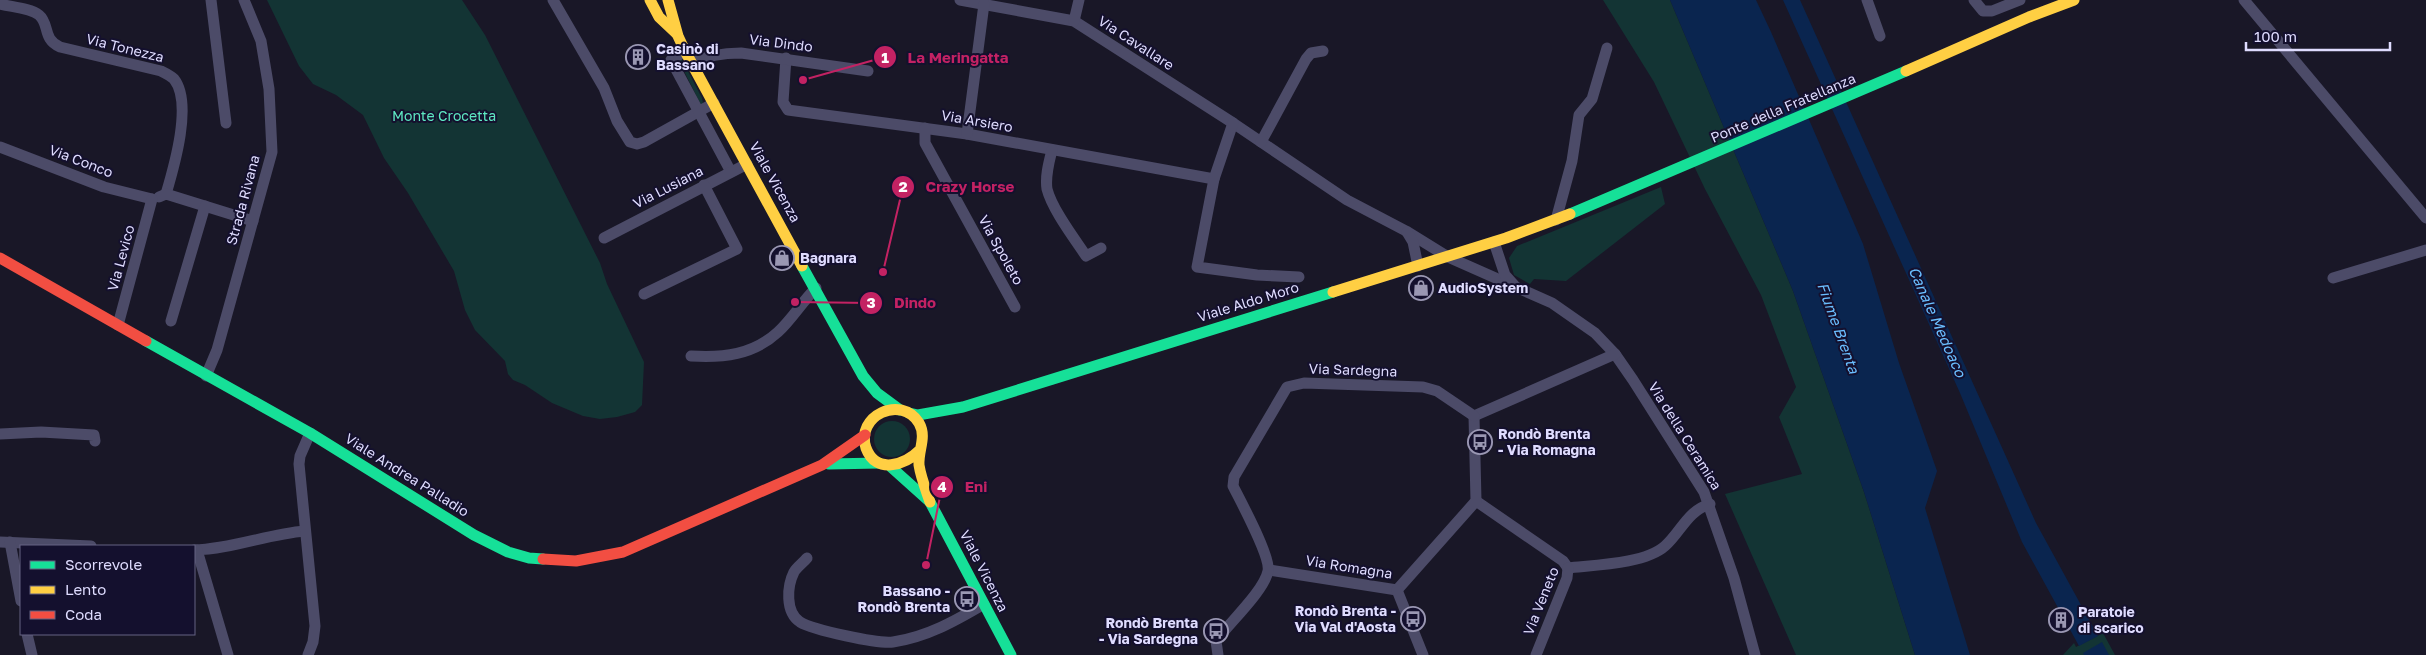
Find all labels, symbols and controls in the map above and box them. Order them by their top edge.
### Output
street label: Via Cavallare [1095,12,1178,73]
scale bar [2246,20,2390,52]
text: 100 m [2254,27,2297,45]
street label: Via Tonezza [85,30,166,65]
street label: Via Dindo [748,30,814,55]
place label: Casinò di Bassano [656,40,719,73]
callout: La Meringatta [872,42,1018,72]
building icon: Casinò di Bassano [625,44,651,70]
text: 1 [881,48,889,66]
text: La Meringatta [908,48,1009,66]
street label: Ponte della Fratellanza [1708,69,1858,146]
street label: Via Arsiero [940,106,1014,135]
park label: Monte Crocetta [392,107,496,124]
street label: Viale Vicenza [746,138,805,225]
street label: Via Conco [47,141,116,180]
street label: Strada Rivana [222,153,263,247]
street label: Via Lusiana [630,162,706,211]
callout: Crazy Horse [890,172,1024,202]
text: 2 [898,177,908,195]
text: Crazy Horse [926,177,1015,195]
street label: Via Spoleto [975,212,1028,288]
street label: Via Levico [104,223,138,293]
shop icon: Bagnara [769,245,795,271]
place label: Bagnara [800,249,857,266]
water label: Canale Medoaco [1906,264,1971,380]
shop icon: AudioSystem [1408,275,1434,301]
street label: Viale Aldo Moro [1195,278,1301,325]
place label: AudioSystem [1438,279,1528,296]
water label: Fiume Brenta [1814,280,1864,376]
callout: Dindo [858,288,946,318]
text: 3 [866,293,876,311]
text: Dindo [894,293,936,311]
street label: Via Sardegna [1308,359,1398,380]
street label: Via della Ceramica [1645,379,1726,493]
place label: Rondò Brenta - Via Romagna [1498,425,1596,458]
street label: Viale Andrea Palladio [342,429,472,520]
bus stop icon: Rondò Brenta - Via Romagna [1467,429,1493,455]
callout: Eni [930,472,997,502]
text: 4 [937,477,947,495]
text: Eni [965,477,987,495]
street label: Viale Vicenza [957,527,1012,615]
legend [20,545,195,635]
street label: Via Romagna [1304,551,1394,582]
text: Scorrevole [65,555,142,573]
street label: Via Veneto [1519,564,1562,637]
text: Lento [65,580,106,598]
place label: Bassano - Rondò Brenta [858,582,950,615]
bus stop icon: Bassano - Rondò Brenta [954,586,980,612]
place label: Rondò Brenta - Via Val d'Aosta [1295,602,1396,635]
place label: Paratoie di scarico [2078,603,2144,636]
text: Coda [65,605,102,623]
bus stop icon: Rondò Brenta - Via Val d'Aosta [1400,606,1426,632]
building icon: Paratoie di scarico [2048,607,2074,633]
place label: Rondò Brenta - Via Sardegna [1099,614,1198,647]
bus stop icon: Rondò Brenta - Via Sardegna [1203,618,1229,644]

